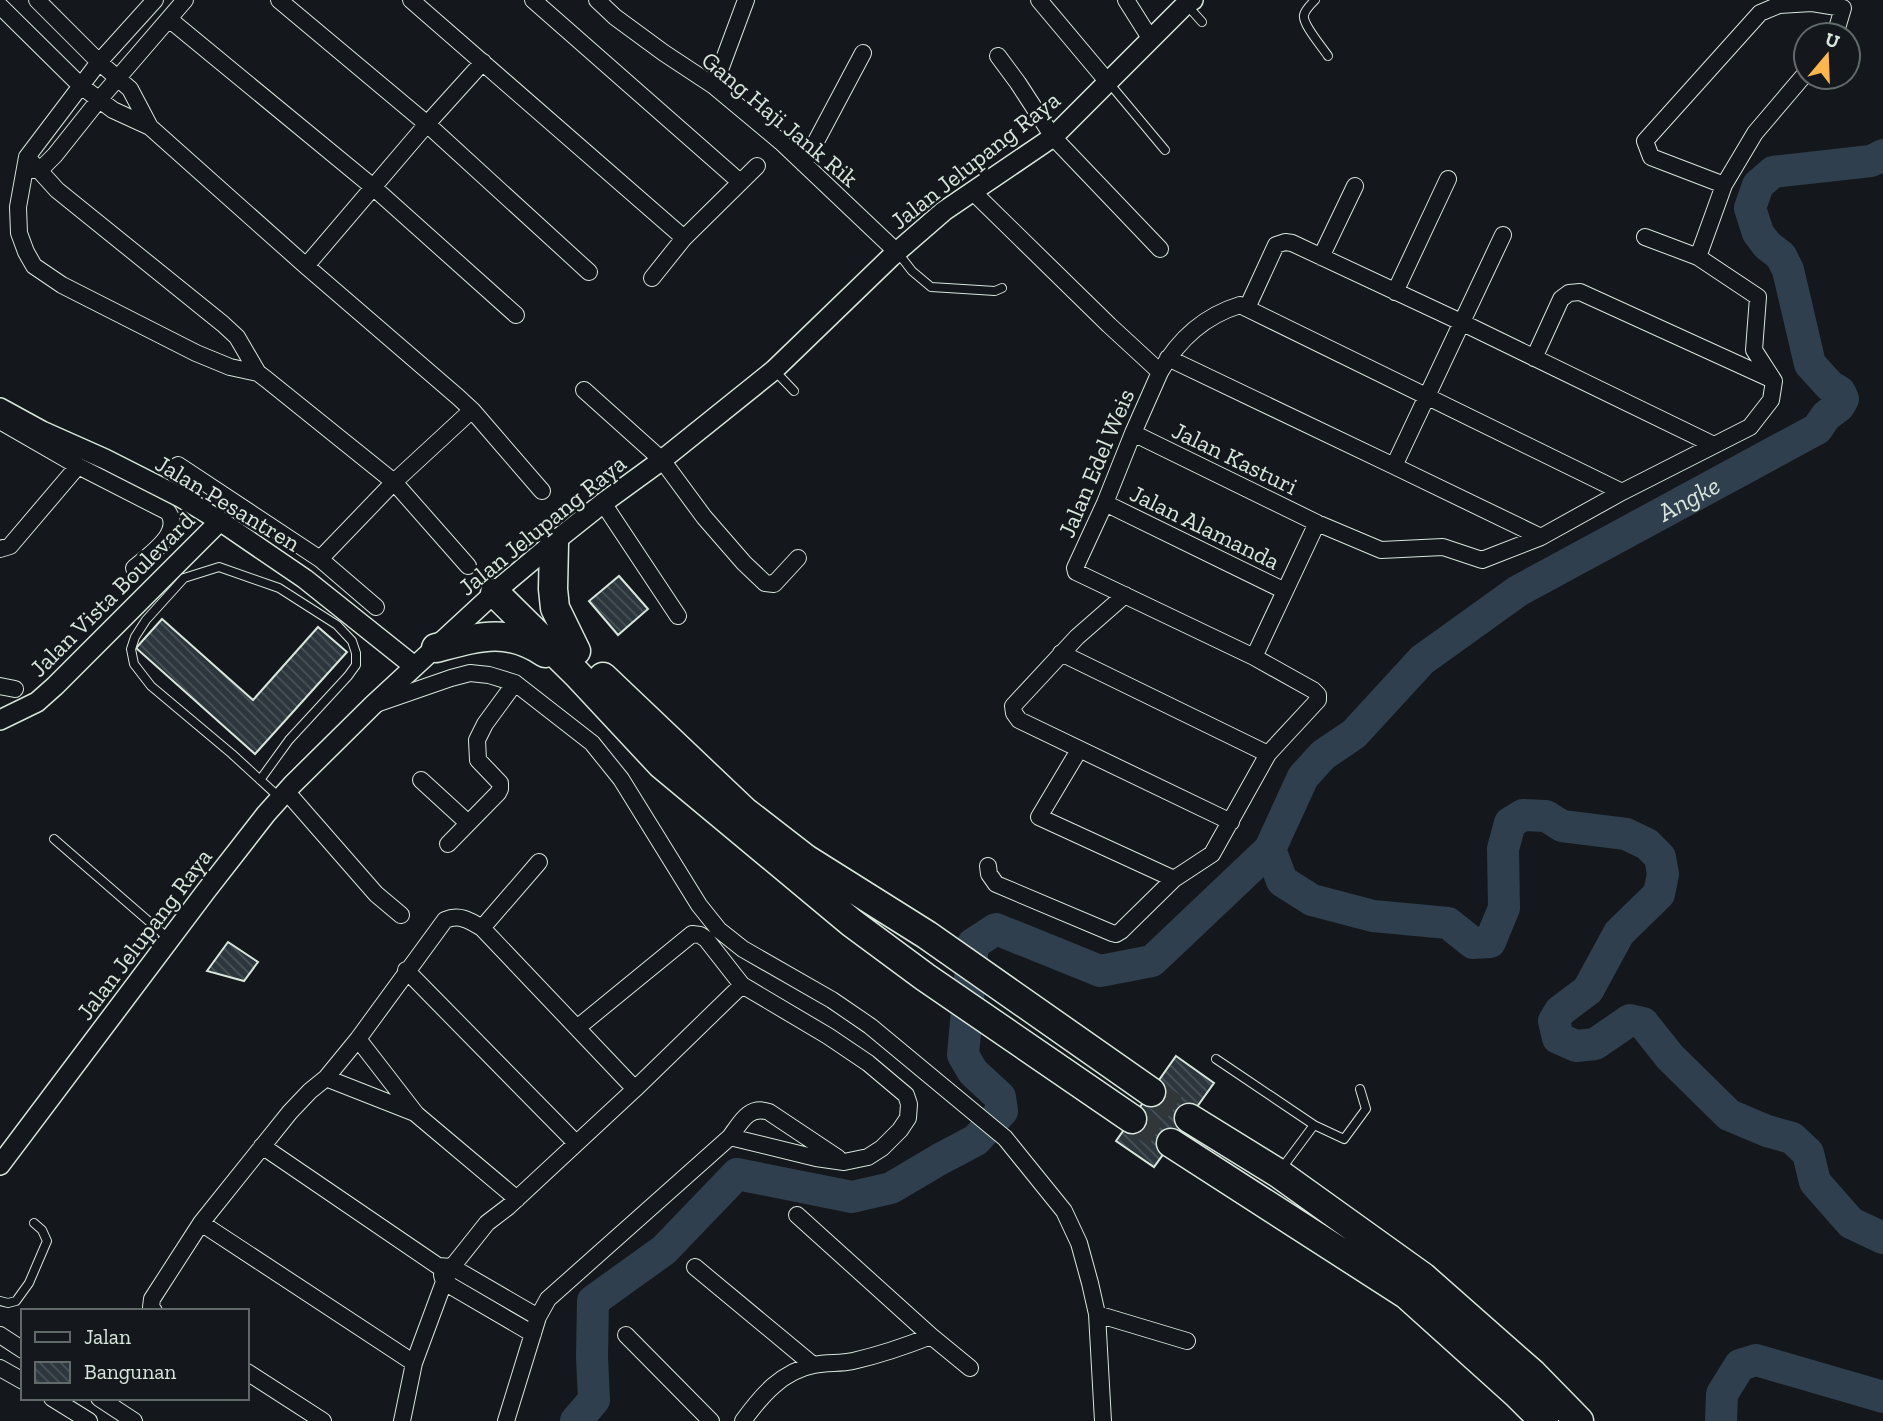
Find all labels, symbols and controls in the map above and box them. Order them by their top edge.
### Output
north arrow [1792,21,1862,91]
text: U [1822,27,1843,54]
street label: Gang Haji Jank Rik [696,45,865,193]
street label: Jalan Jelupang Raya [885,85,1066,235]
street label: Jalan Edel Weis [1052,384,1140,542]
street label: Jalan Kasturi [1168,415,1303,501]
street label: Jalan Pesantren [150,448,306,558]
street label: Jalan Jelupang Raya [452,448,632,601]
water label: Angke [1651,469,1725,529]
street label: Jalan Alamanda [1126,478,1285,576]
street label: Jalan Vista Boulevard [24,506,200,682]
street label: Jalan Jelupang Raya [70,842,218,1025]
legend [21,1309,248,1400]
text: Jalan [84,1324,131,1349]
text: Bangunan [84,1359,176,1384]

